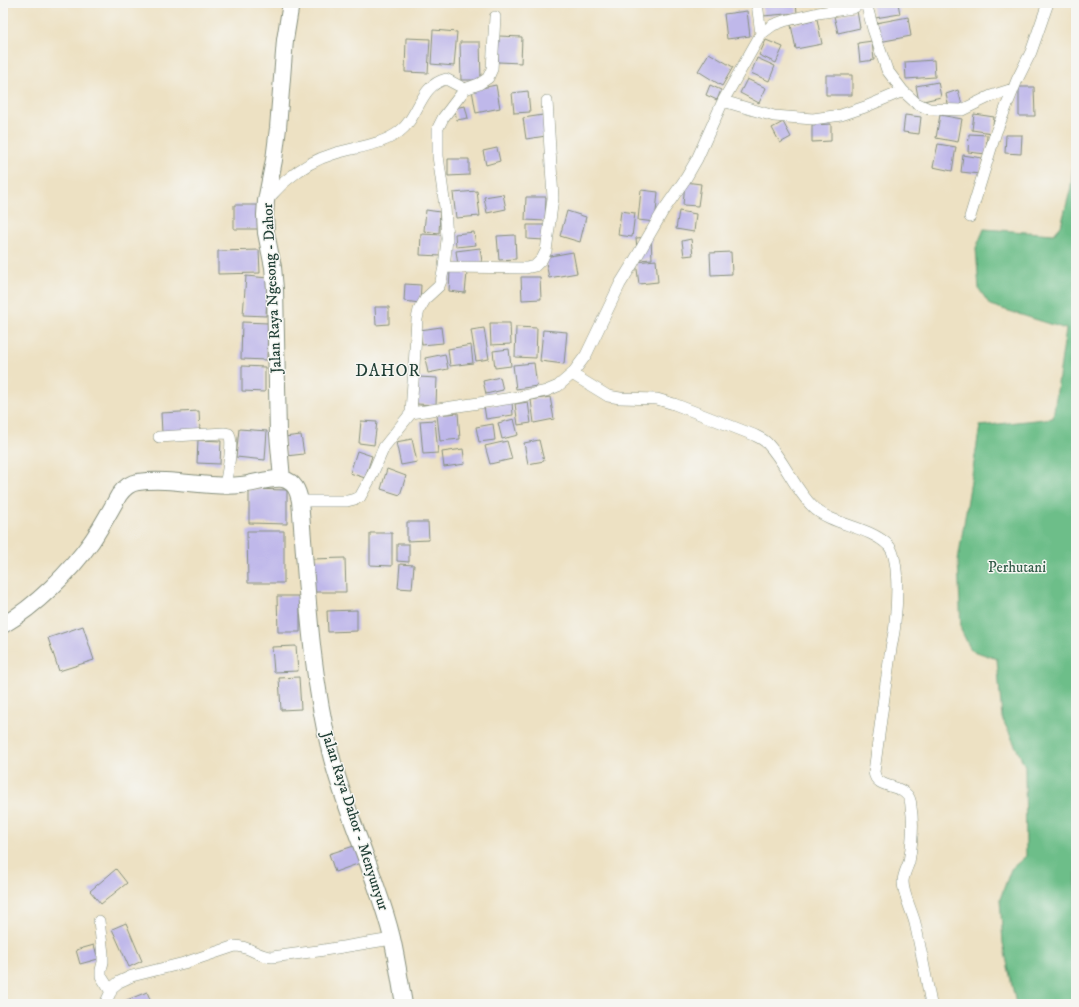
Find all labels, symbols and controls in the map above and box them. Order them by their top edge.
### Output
street label: Jalan Raya Ngesong - Dahor [258,202,286,376]
district label: DAHOR [355,360,421,382]
park label: Perhutani [988,558,1046,577]
street label: Jalan Raya Dahor - Menyunyur [316,727,393,913]

